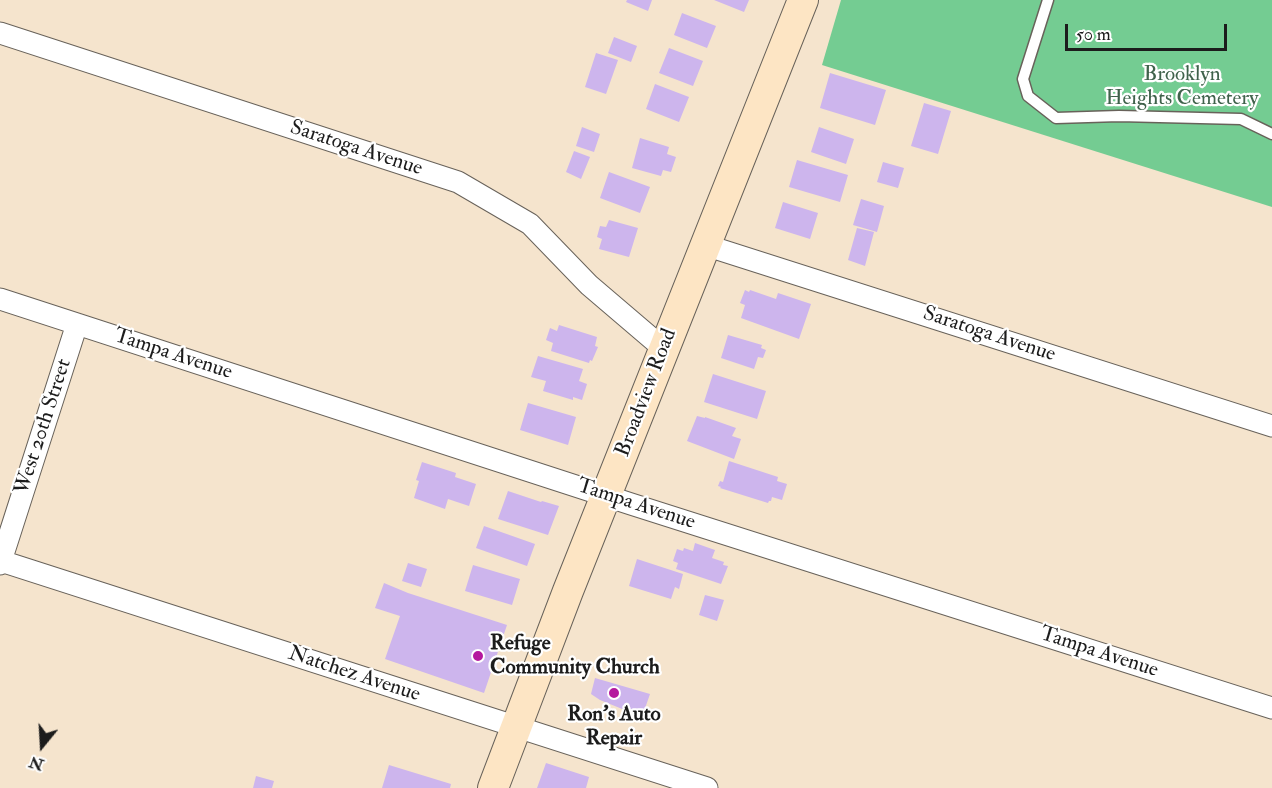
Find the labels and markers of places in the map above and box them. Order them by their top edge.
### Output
place label: Refuge Community Church [490,631,660,681]
marker: Refuge Community Church [471,649,485,663]
marker: Ron's Auto Repair [607,686,621,700]
place label: Ron's Auto Repair [567,702,661,752]

